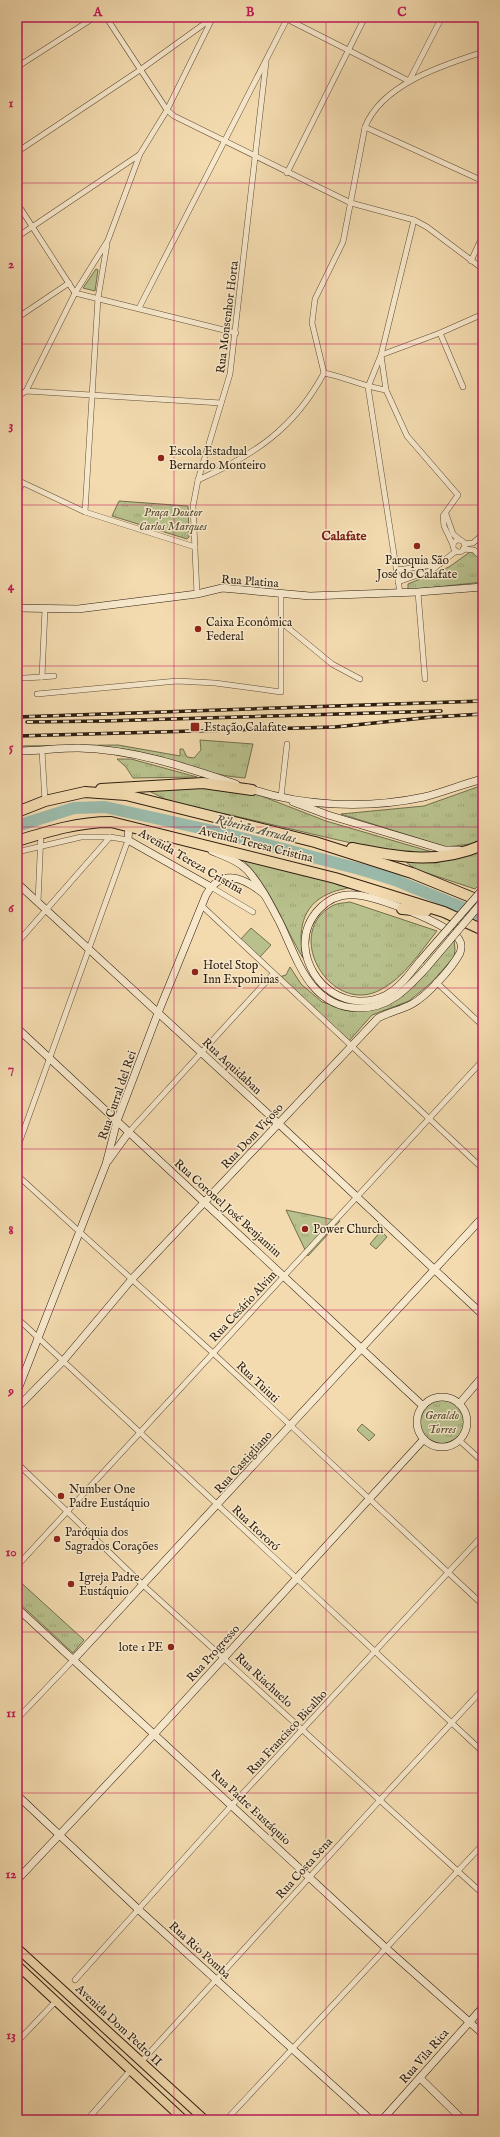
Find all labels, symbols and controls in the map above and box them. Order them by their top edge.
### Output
text: A [93,4,104,21]
text: B [246,4,255,21]
text: C [397,4,407,21]
text: 1 [9,95,14,112]
text: 2 [8,256,14,273]
street label: Rua Monsenhor Horta [213,259,242,374]
text: 3 [9,417,14,434]
place label: Escola Estadual Bernardo Monteiro [169,444,267,473]
marker: Escola Estadual Bernardo Monteiro [156,453,166,463]
park label: Praça Doutor Carlos Marques [139,505,207,534]
district label: Calafate [322,528,366,545]
marker: Paroquia São José do Calafate [412,541,422,551]
place label: Paroquia São José do Calafate [375,553,458,583]
street label: Rua Platina [221,572,280,591]
text: 4 [8,578,15,595]
place label: Caixa Econômica Federal [206,615,293,644]
marker: Caixa Econômica Federal [193,624,203,634]
place label: Estação Calafate [204,720,287,735]
marker: Estação Calafate [189,721,201,733]
text: 5 [9,739,14,756]
water label: Ribeirão Arrudas [214,811,298,848]
street label: Avenida Teresa Cristina [196,823,315,866]
street label: Avenida Tereza Cristina [135,825,246,898]
text: 6 [8,900,14,917]
place label: Hotel Stop Inn Expominas [203,958,279,988]
marker: Hotel Stop Inn Expominas [190,967,200,977]
street label: Rua Aquidaban [198,1035,265,1099]
street label: Rua Curral del Rei [95,1049,140,1142]
text: 7 [8,1061,14,1078]
street label: Rua Dom Viçoso [218,1100,287,1172]
street label: Rua Coronel José Benjamim [170,1156,285,1261]
text: 8 [8,1222,14,1239]
place label: Power Church [313,1222,384,1237]
marker: Power Church [300,1224,310,1234]
street label: Rua Cesário Alvim [206,1267,280,1345]
street label: Rua Tuiuti [233,1359,282,1406]
text: 9 [7,1383,14,1400]
park label: Geraldo Torres [425,1408,459,1437]
street label: Rua Castigliano [211,1427,276,1497]
place label: Number One Padre Eustáquio [69,1482,150,1512]
marker: Number One Padre Eustáquio [56,1491,66,1501]
street label: Rua Itororó [228,1502,283,1555]
place label: Paróquia dos Sagrados Corações [65,1525,158,1554]
marker: Paróquia dos Sagrados Corações [52,1534,62,1544]
text: 10 [5,1544,17,1561]
place label: Igreja Padre Eustáquio [79,1570,140,1600]
marker: Igreja Padre Eustáquio [66,1579,76,1589]
street label: Rua Progresso [184,1621,243,1685]
place label: lote 1 PE [119,1640,163,1655]
marker: lote 1 PE [166,1642,176,1652]
street label: Rua Riachuelo [232,1650,296,1711]
street label: Rua Francisco Bicalho [244,1686,331,1778]
text: 11 [6,1705,16,1722]
street label: Rua Padre Eustáquio [207,1766,294,1849]
street label: Rua Costa Sena [273,1834,336,1902]
text: 12 [6,1866,16,1883]
street label: Rua Rio Pomba [166,1919,234,1983]
street label: Avenida Dom Pedro II [72,1981,165,2069]
street label: Rua Vila Rica [396,2025,453,2087]
text: 13 [6,2027,16,2044]

